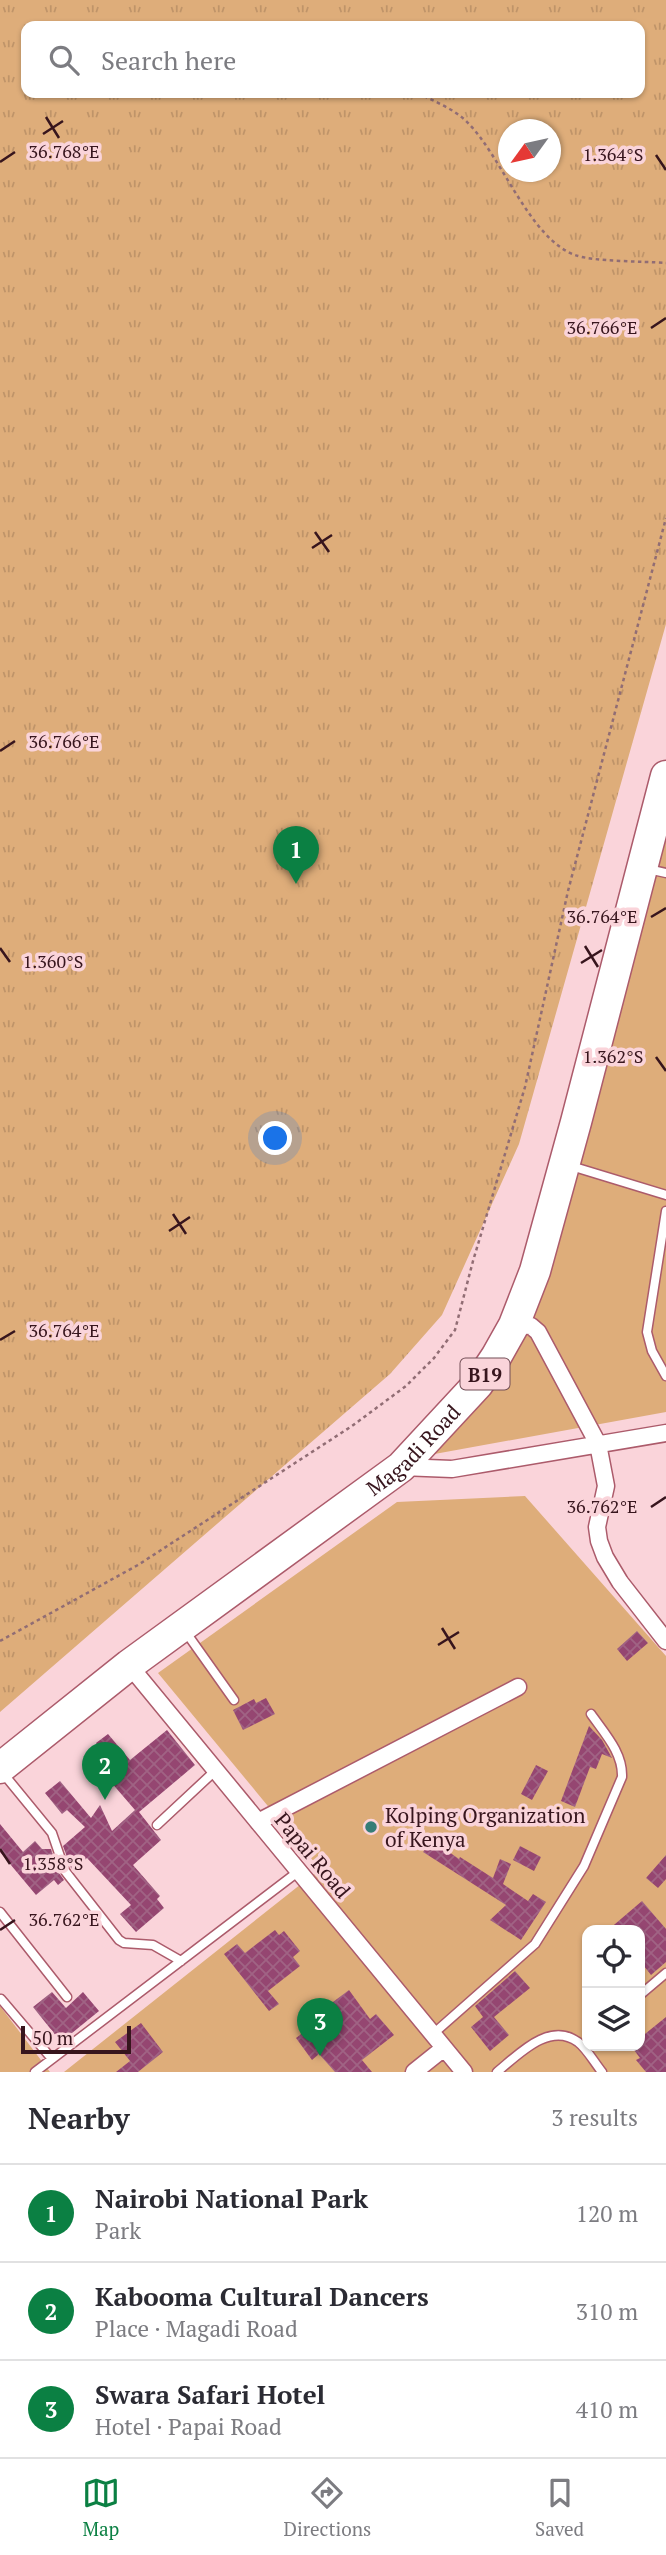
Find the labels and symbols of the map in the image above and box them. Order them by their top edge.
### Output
north arrow [498,119,561,182]
text: 36.768°E [28,139,100,163]
text: 1.364°S [583,142,643,166]
text: 36.766°E [566,315,638,339]
text: 36.766°E [28,729,100,753]
pin: 1 [273,826,319,884]
text: 36.764°E [566,904,638,928]
text: 1.360°S [23,949,83,973]
text: 1.362°S [583,1044,643,1068]
your location [258,1121,292,1155]
text: 36.764°E [28,1318,100,1342]
road number: B19 [461,1358,510,1390]
street label: Magadi Road [361,1398,466,1502]
text: 36.762°E [566,1494,638,1518]
pin: 2 [82,1742,128,1800]
place label: Kolping Organization of Kenya [385,1801,586,1853]
street label: Papai Road [269,1806,357,1904]
marker: Kolping Organization of Kenya [363,1819,379,1835]
text: 1.358°S [23,1851,83,1875]
text: 36.762°E [28,1907,100,1931]
pin: 3 [297,1998,343,2056]
scale bar [21,2023,131,2055]

